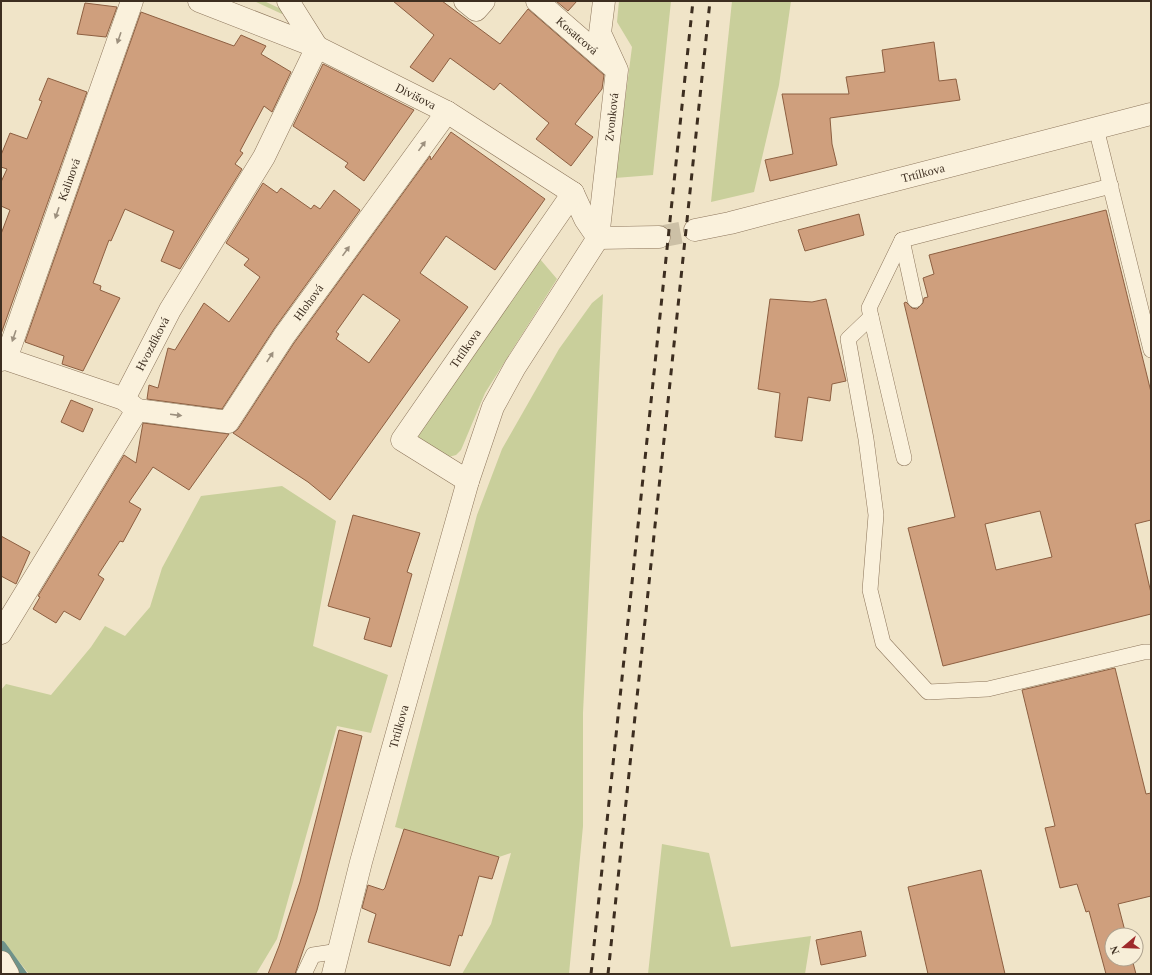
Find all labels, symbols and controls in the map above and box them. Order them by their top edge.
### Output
street label: Kosatcová [553,14,601,58]
one-way arrow [116,32,122,44]
street label: Divišova [393,80,439,113]
street label: Zvonková [602,91,621,142]
one-way arrow [418,141,426,152]
street label: Kalinová [55,156,83,203]
street label: Trtílkova [900,161,947,185]
one-way arrow [54,208,60,220]
one-way arrow [341,246,350,257]
street label: Hlohová [291,281,327,323]
street label: Hvozdíková [133,314,172,373]
street label: Trtílkova [447,326,484,371]
one-way arrow [11,330,17,342]
one-way arrow [266,352,274,362]
one-way arrow [170,412,182,418]
street label: Trtílkova [386,703,412,750]
north arrow [1104,927,1144,967]
text: N [1108,944,1122,956]

